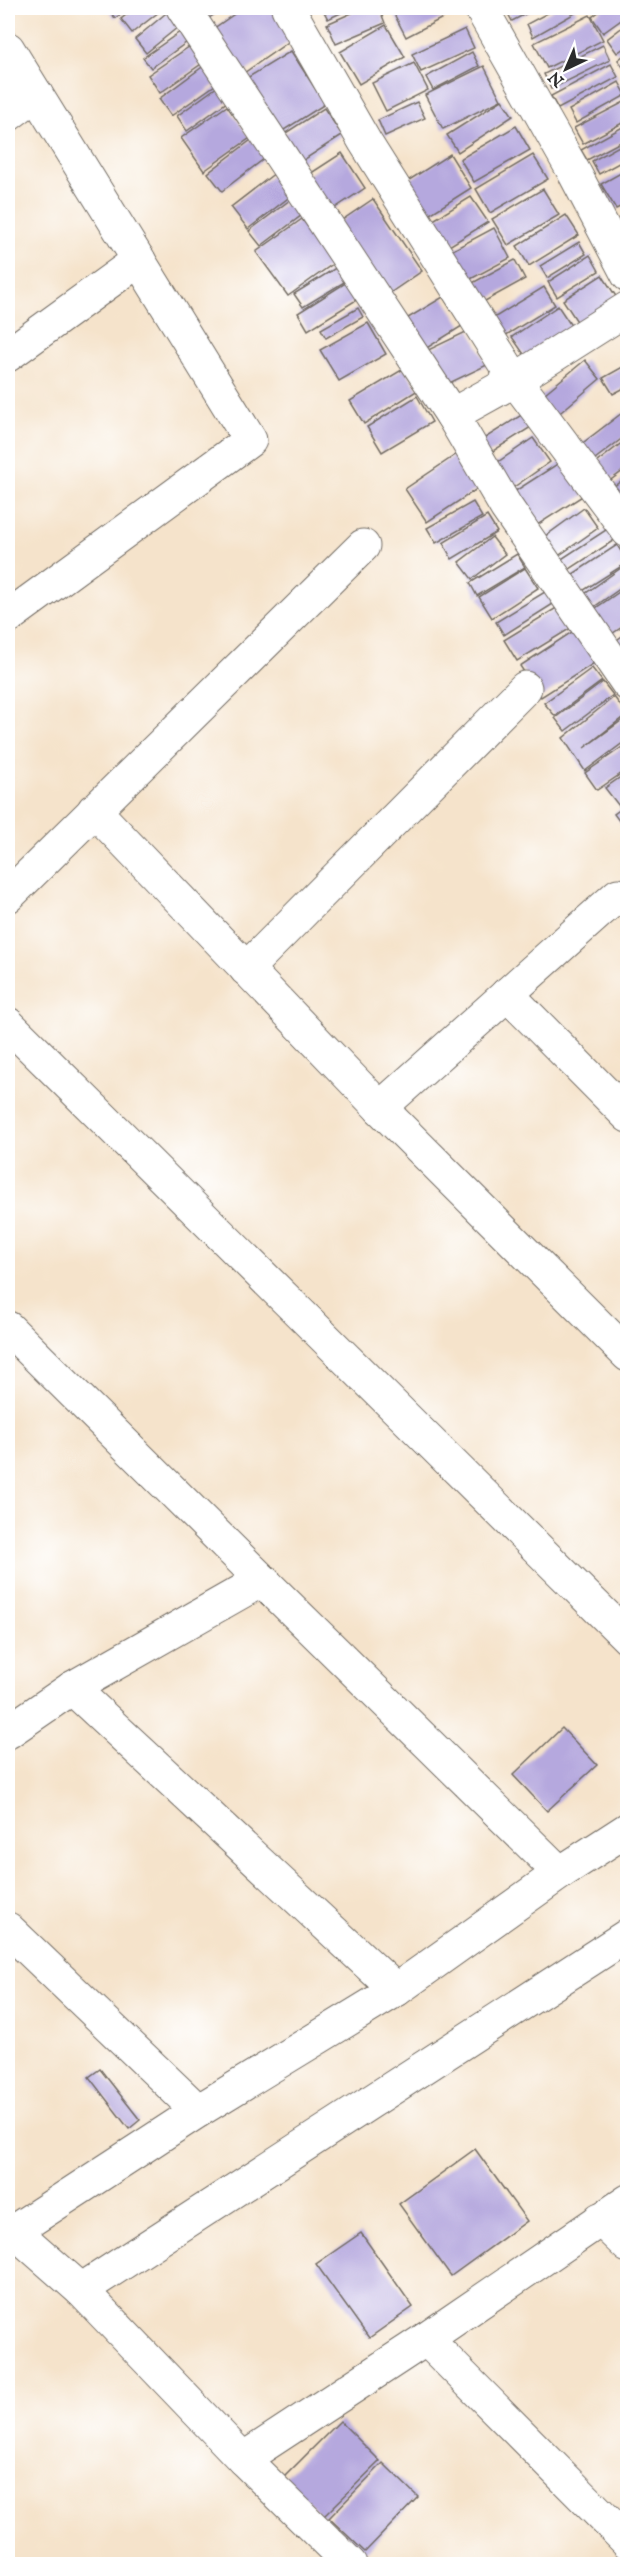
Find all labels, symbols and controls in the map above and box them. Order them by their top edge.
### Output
north arrow [536,39,596,99]
text: N [545,66,570,91]

